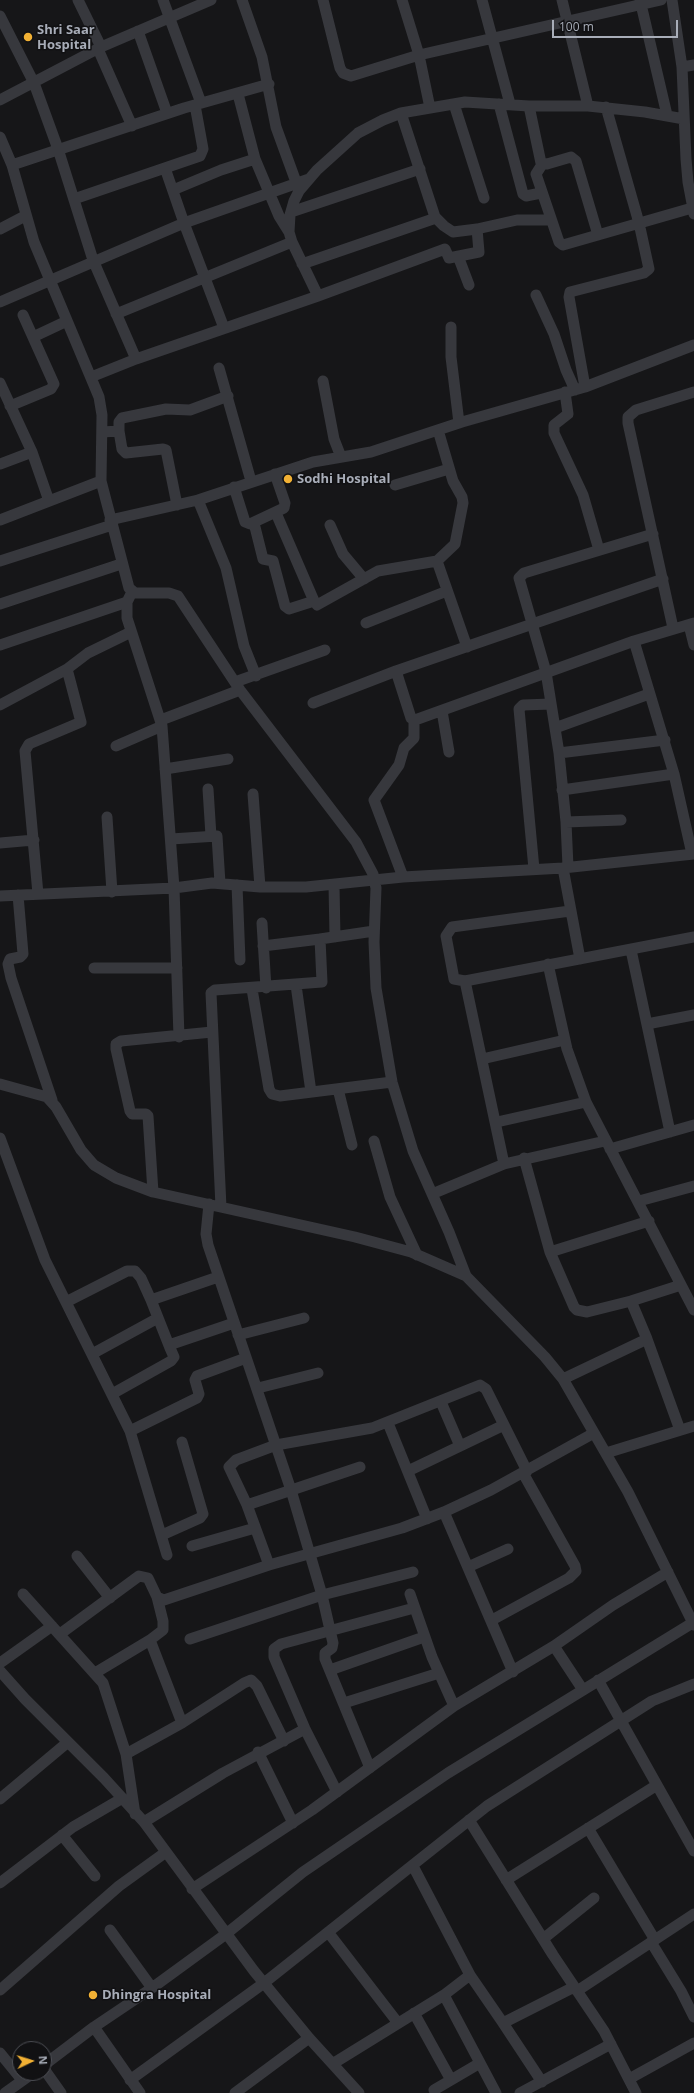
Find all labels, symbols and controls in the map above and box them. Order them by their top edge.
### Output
scale bar [554,12,680,38]
text: 100 m [559,18,594,35]
place label: Shri Saar Hospital [37,22,95,53]
marker: Shri Saar Hospital [22,31,34,43]
place label: Sodhi Hospital [297,471,390,487]
marker: Sodhi Hospital [282,473,294,485]
place label: Dhingra Hospital [102,1987,211,2003]
marker: Dhingra Hospital [87,1989,99,2001]
north arrow [12,2041,52,2081]
text: N [36,2055,51,2065]

